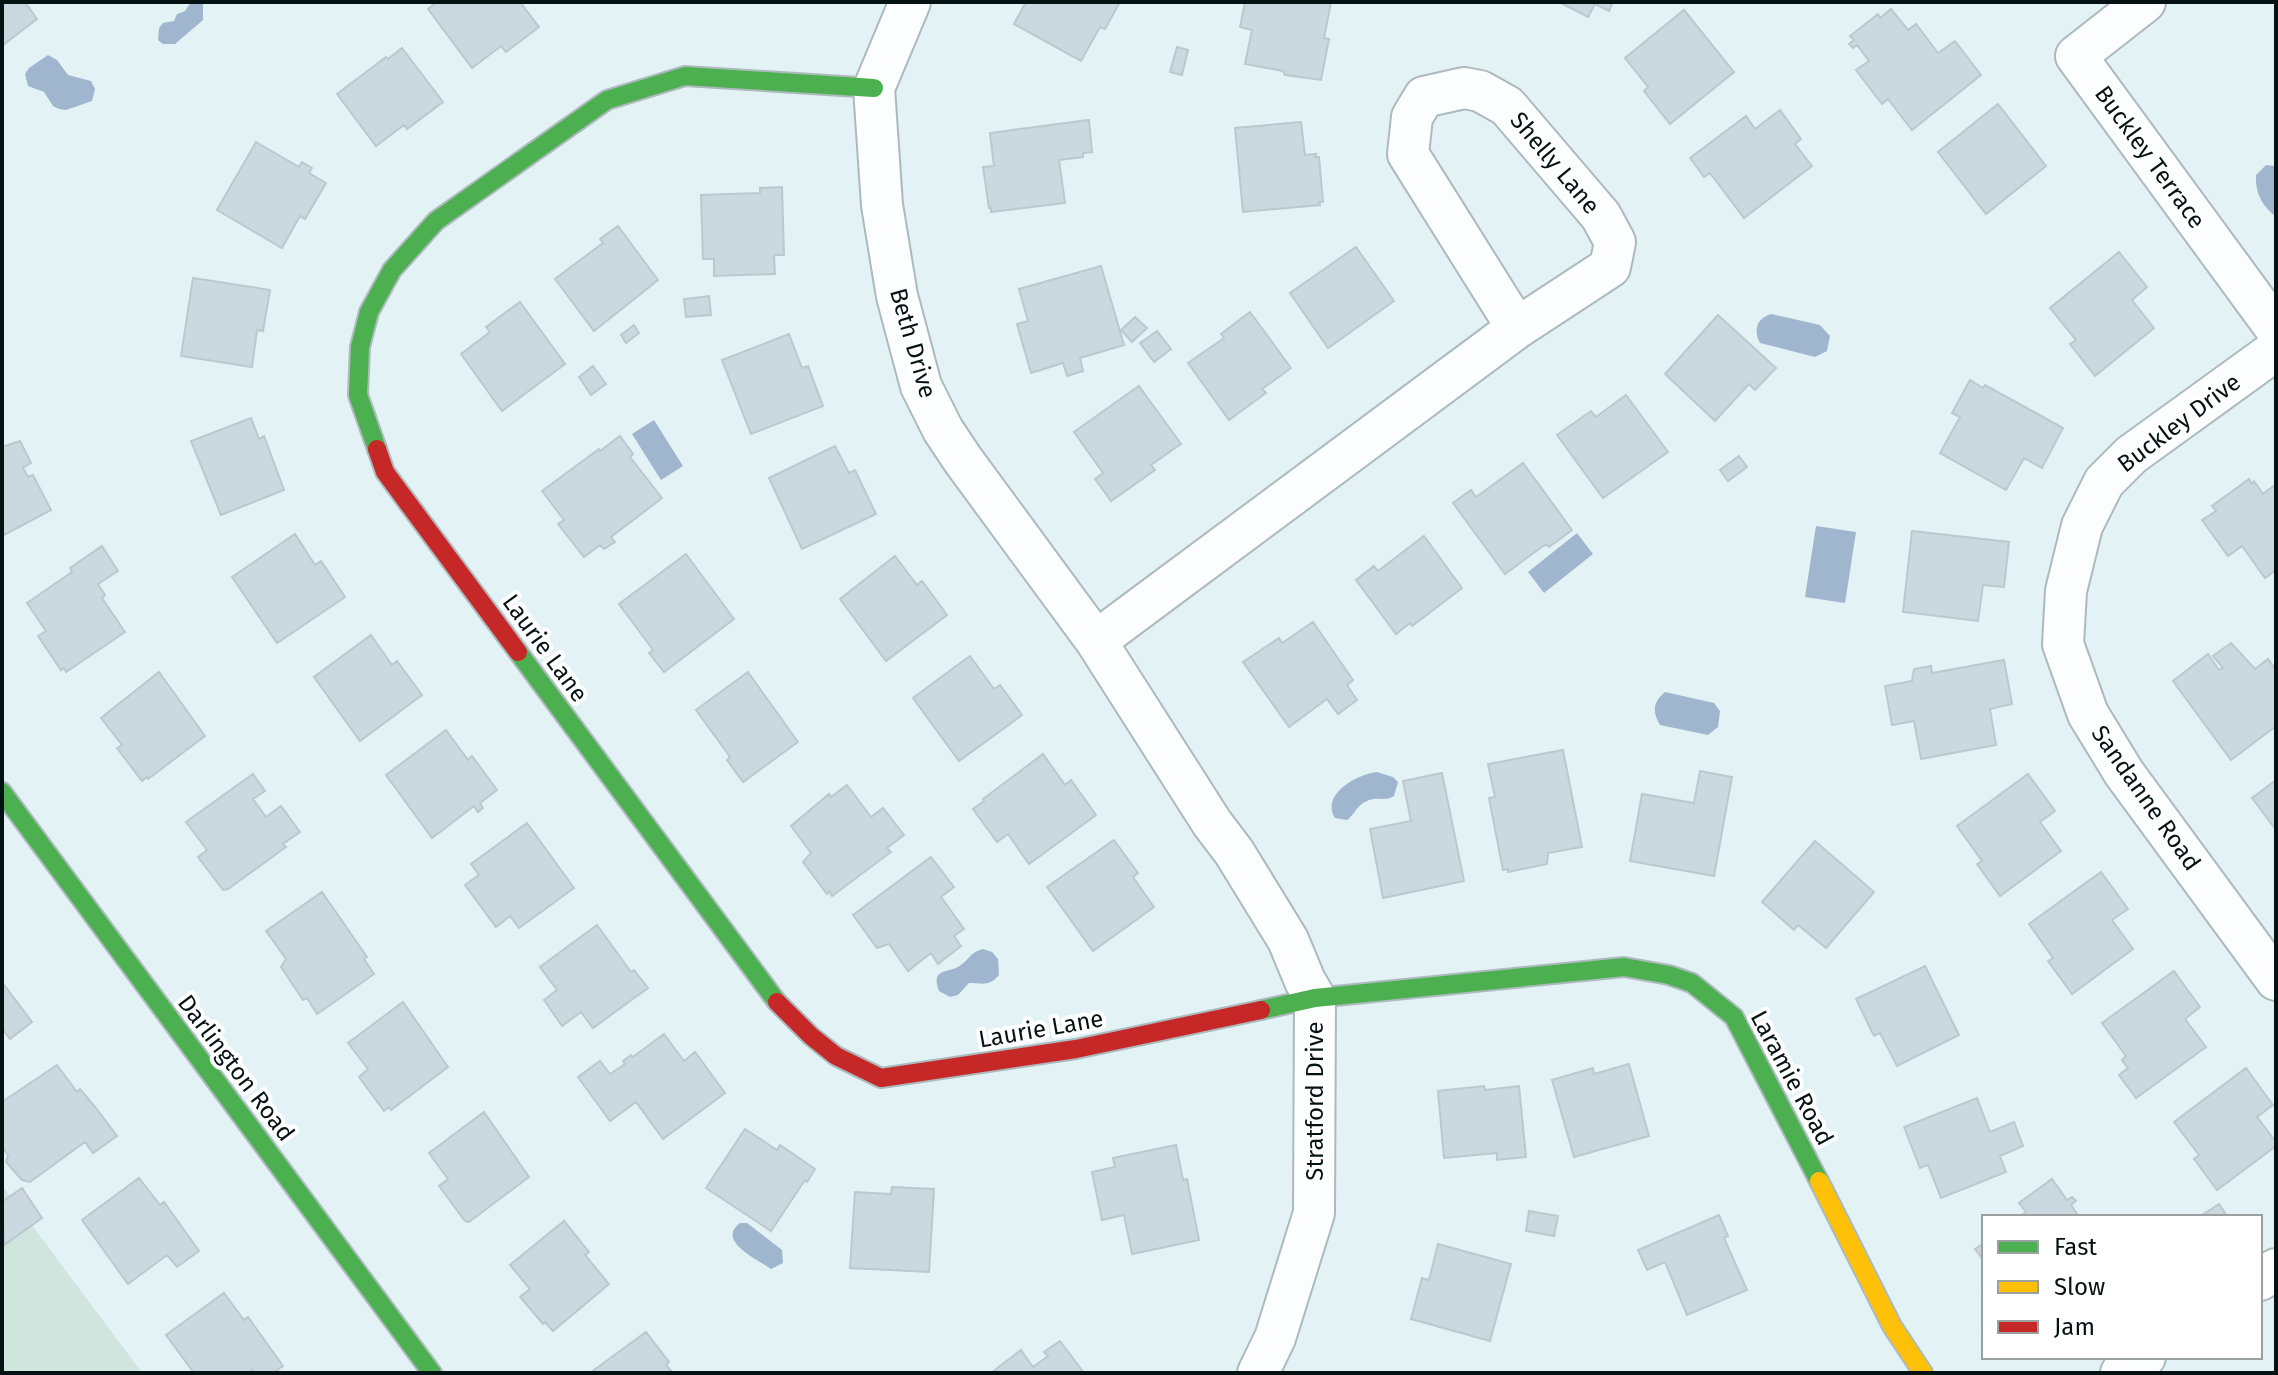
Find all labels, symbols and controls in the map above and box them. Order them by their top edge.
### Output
street label: Buckley Terrace [2089,80,2211,234]
street label: Shelly Lane [1504,106,1606,220]
street label: Beth Drive [884,285,942,401]
street label: Buckley Drive [2112,368,2246,478]
street label: Laurie Lane [497,589,593,707]
street label: Sandanne Road [2086,720,2206,876]
street label: Darlington Road [172,989,300,1147]
street label: Laurie Lane [976,1004,1106,1054]
street label: Laramie Road [1745,1006,1839,1150]
street label: Stratford Drive [1301,1021,1329,1181]
legend [1982,1215,2262,1359]
text: Fast [2054,1233,2097,1261]
text: Slow [2054,1273,2105,1301]
text: Jam [2054,1313,2095,1341]

